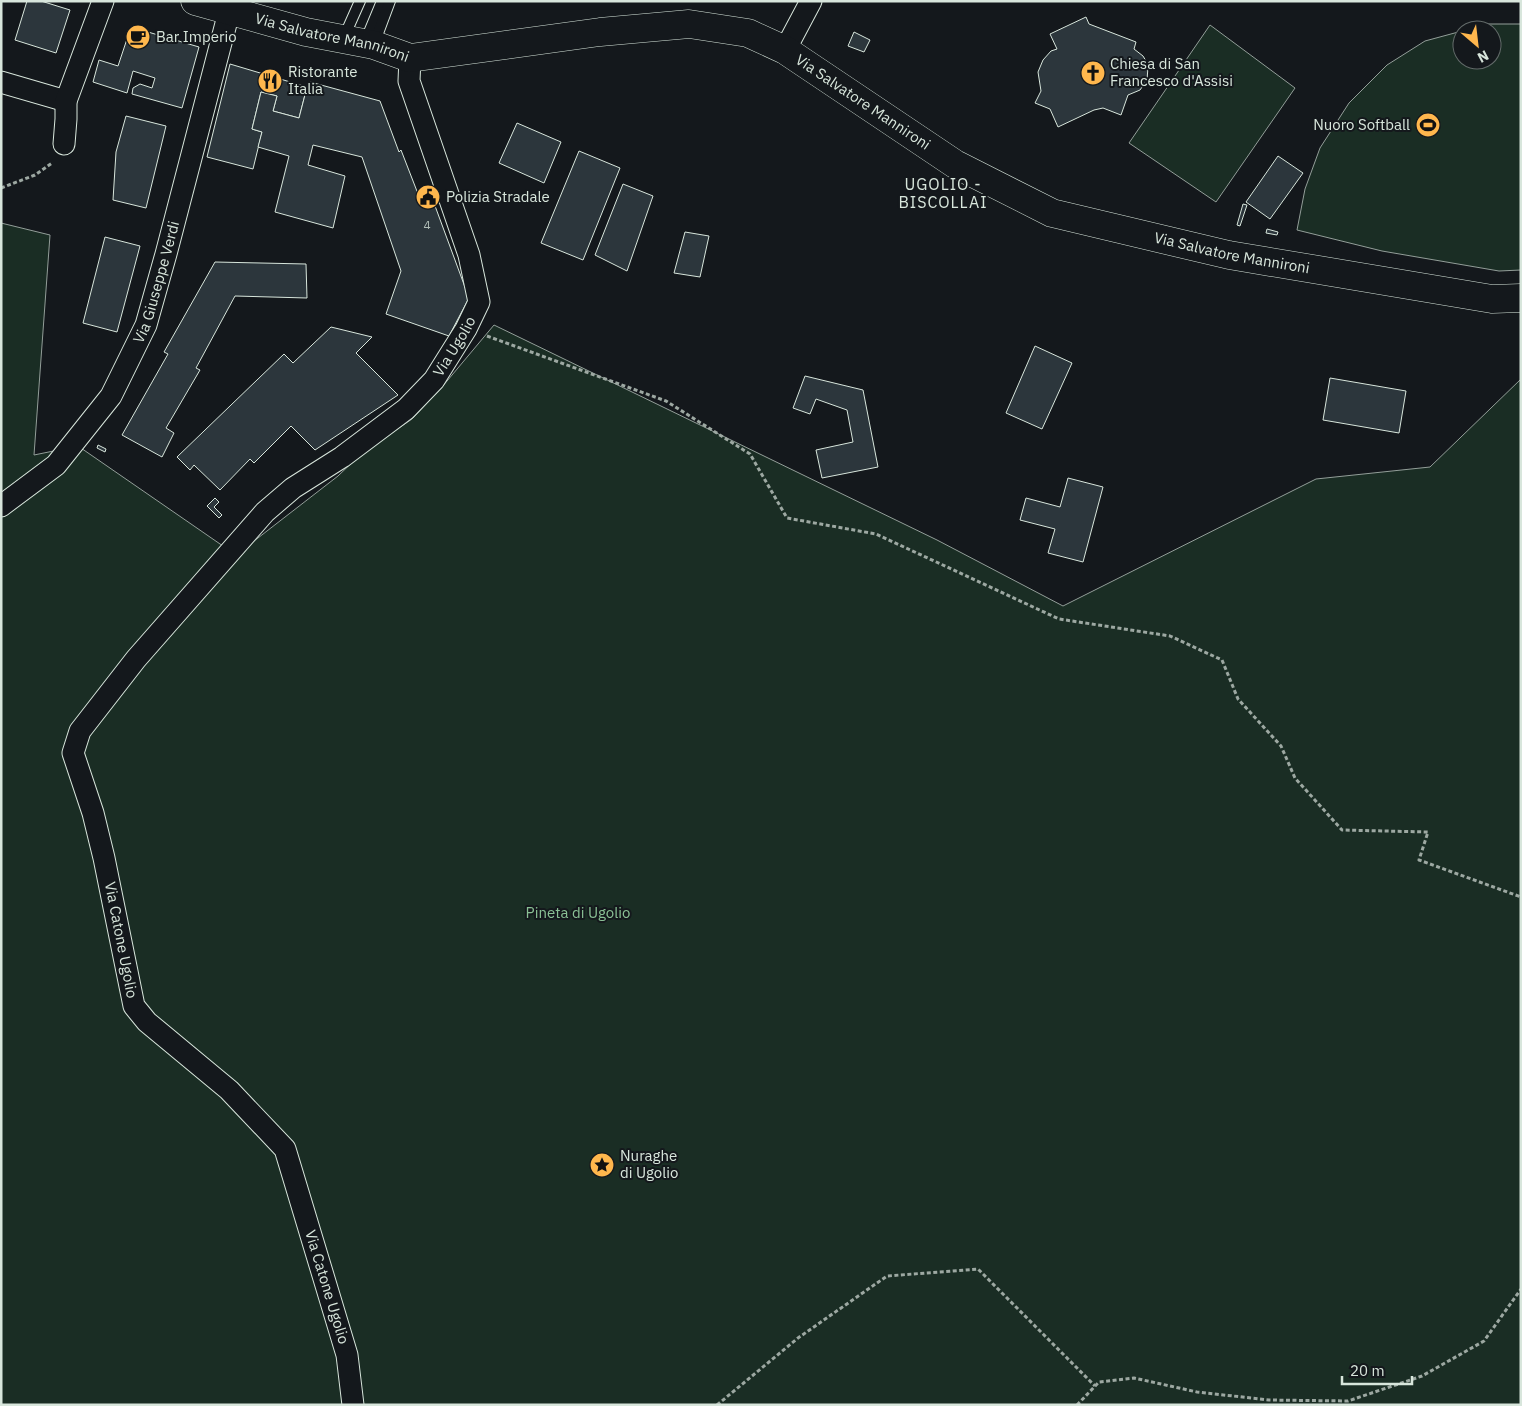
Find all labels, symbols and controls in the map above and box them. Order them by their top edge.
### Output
street label: Via Salvatore Mannironi [253,8,412,66]
north arrow [1452,20,1502,70]
cafe icon: Bar Imperio [125,24,151,50]
place label: Bar Imperio [156,27,237,46]
text: N [1474,46,1492,67]
street label: Via Salvatore Mannironi [792,50,934,154]
place label: Chiesa di San Francesco d'Assisi [1110,54,1233,90]
church icon: Chiesa di San Francesco d'Assisi [1080,60,1106,86]
place label: Ristorante Italia [288,62,358,98]
restaurant icon: Ristorante Italia [257,68,283,94]
sports icon: Nuoro Softball [1415,112,1441,138]
place label: Nuoro Softball [1313,115,1410,134]
district label: UGOLIO - BISCOLLAI [898,174,988,212]
public building icon: Polizia Stradale [415,184,441,210]
place label: Polizia Stradale [446,187,550,206]
house number: 4 [423,217,431,232]
street label: Via Giuseppe Verdi [128,219,183,346]
street label: Via Salvatore Mannironi [1152,228,1311,277]
street label: Via Ugolio [429,313,480,380]
street label: Via Catone Ugolio [101,880,142,1000]
park label: Pineta di Ugolio [526,903,630,922]
place label: Nuraghe di Ugolio [620,1146,678,1182]
place icon: Nuraghe di Ugolio [589,1152,615,1178]
street label: Via Catone Ugolio [301,1228,354,1346]
scale bar [1342,1354,1412,1386]
text: 20 m [1350,1361,1385,1380]

